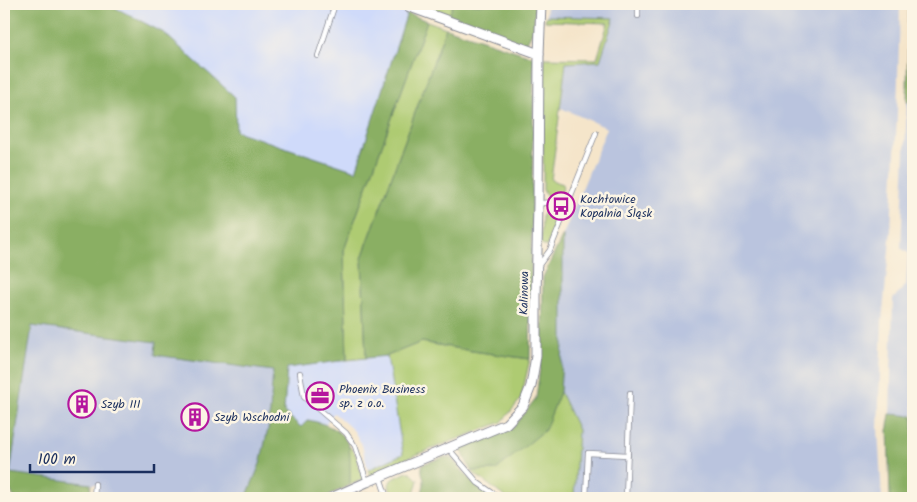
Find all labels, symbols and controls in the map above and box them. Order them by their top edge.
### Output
place label: Kochłowice Kopalnia Śląsk [580,190,653,223]
bus stop icon: Kochłowice Kopalnia Śląsk [546,191,576,221]
street label: Kalinowa [515,270,534,315]
place label: Phoenix Business sp. z o.o. [339,380,425,413]
office icon: Phoenix Business sp. z o.o. [305,381,335,411]
building icon: Szyb III [67,389,97,419]
place label: Szyb III [101,395,141,414]
building icon: Szyb Wschodni [180,402,210,432]
place label: Szyb Wschodni [214,408,290,427]
scale bar [30,442,154,474]
text: 100 m [38,448,76,472]

